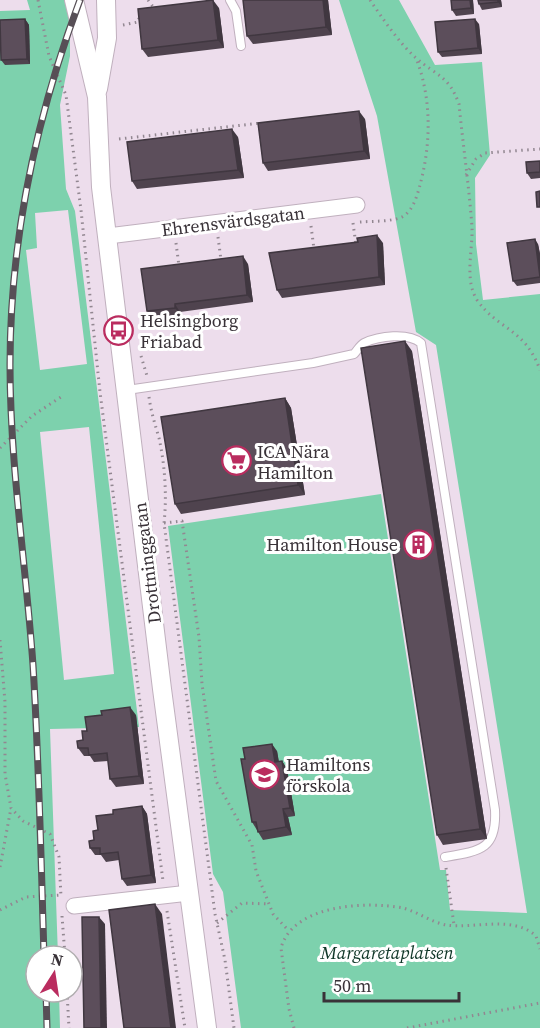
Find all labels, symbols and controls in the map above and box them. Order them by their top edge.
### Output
street label: Ehrensvärdsgatan [160,200,306,242]
place label: Helsingborg Friabad [140,308,238,354]
bus stop icon: Helsingborg Friabad [103,314,135,346]
place label: ICA Nära Hamilton [257,439,334,485]
supermarket icon: ICA Nära Hamilton [220,445,252,477]
street label: Drottninggatan [127,501,167,625]
building icon: Hamilton House [403,528,435,560]
place label: Hamilton House [266,532,398,557]
place label: Hamiltons förskola [286,752,370,798]
school or university icon: Hamiltons förskola [249,758,281,790]
park label: Margaretaplatsen [319,940,454,965]
north arrow [24,944,84,1004]
text: N [49,947,65,971]
scale bar [324,965,459,1003]
text: 50 m [333,973,371,998]

